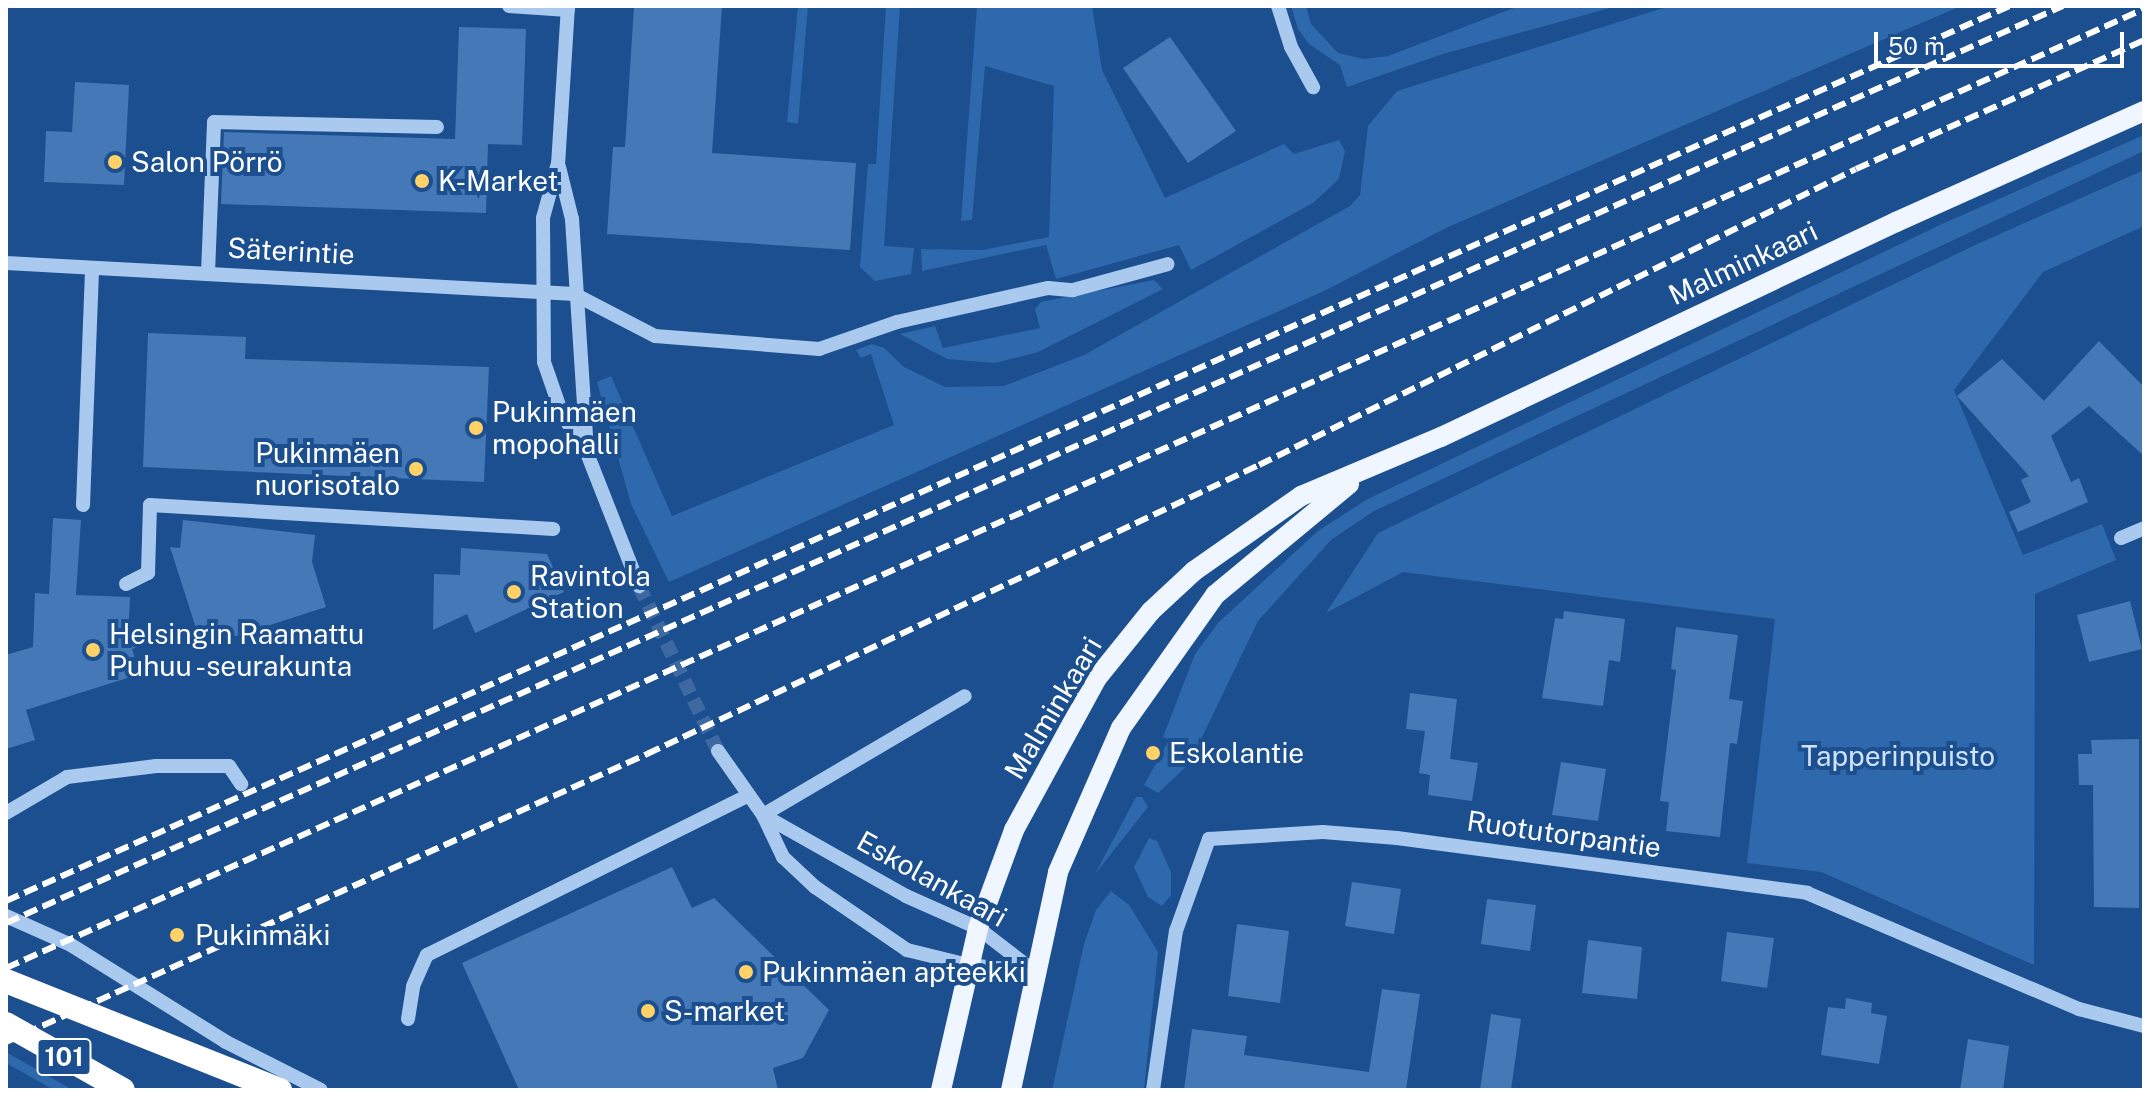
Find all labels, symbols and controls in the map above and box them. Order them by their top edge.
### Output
scale bar [1878,16,2128,66]
text: 50 m [1888,32,1945,60]
place label: Salon Pörrö [131,145,283,179]
marker: Salon Pörrö [106,153,124,171]
place label: K-Market [438,164,558,198]
marker: K-Market [413,172,431,190]
street label: Malminkaari [1663,214,1823,312]
street label: Säterintie [227,231,355,271]
place label: Pukinmäen mopohalli [492,395,637,461]
marker: Pukinmäen mopohalli [467,419,485,437]
place label: Pukinmäen nuorisotalo [255,436,400,502]
marker: Pukinmäen nuorisotalo [407,460,425,478]
place label: Ravintola Station [530,559,651,625]
marker: Ravintola Station [505,583,523,601]
place label: Helsingin Raamattu Puhuu -seurakunta [109,617,364,683]
street label: Malminkaari [997,631,1109,785]
marker: Helsingin Raamattu Puhuu -seurakunta [84,641,102,659]
place label: Eskolantie [1169,736,1304,770]
park label: Tapperinpuisto [1801,739,1995,773]
marker: Eskolantie [1144,744,1162,762]
street label: Ruotutorpantie [1465,804,1663,864]
street label: Eskolankaari [851,824,1013,934]
place label: Pukinmäki [195,918,330,952]
marker: Pukinmäki [166,924,188,946]
place label: Pukinmäen apteekki [762,955,1026,989]
marker: Pukinmäen apteekki [737,963,755,981]
place label: S-market [664,994,785,1028]
marker: S-market [639,1002,657,1020]
road number: 101 [36,1035,92,1079]

